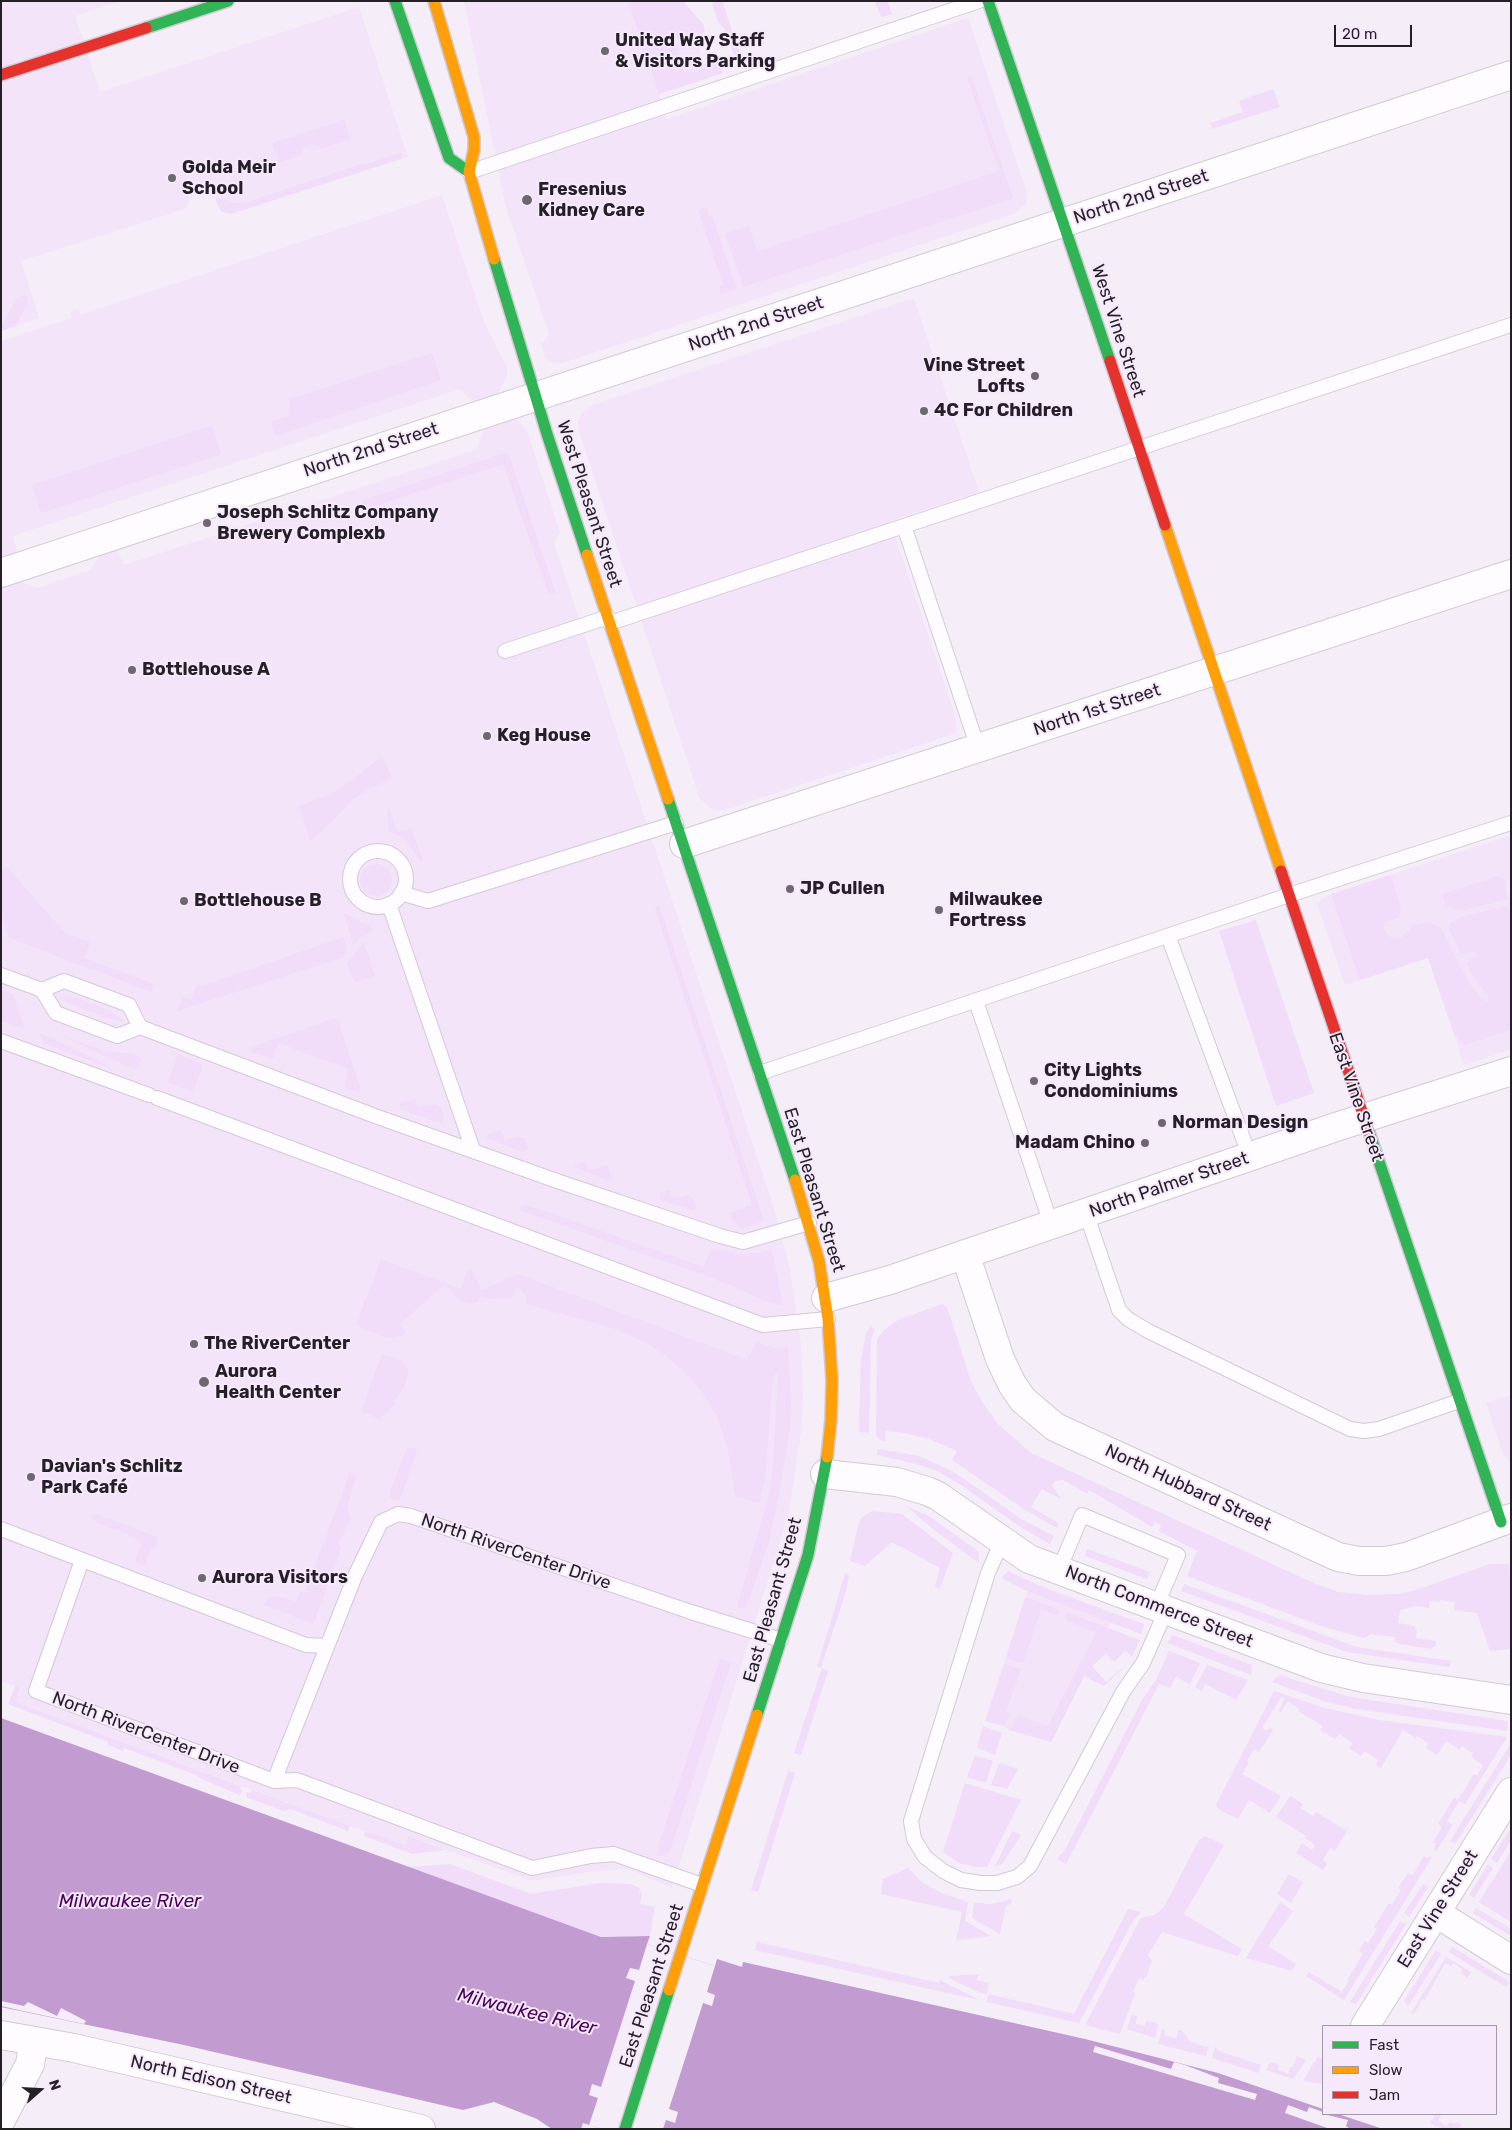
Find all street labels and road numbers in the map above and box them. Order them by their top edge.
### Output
street label: North 2nd Street [1071,165,1211,229]
street label: West Vine Street [1086,262,1150,400]
street label: North 2nd Street [686,292,826,356]
street label: North 2nd Street [301,418,441,482]
street label: West Pleasant Street [552,418,626,590]
street label: North 1st Street [1031,679,1163,741]
street label: East Vine Street [1324,1030,1388,1164]
street label: East Pleasant Street [779,1105,849,1275]
street label: North Palmer Street [1086,1148,1252,1222]
street label: North Hubbard Street [1101,1440,1275,1536]
street label: North RiverCenter Drive [418,1509,614,1595]
street label: East Pleasant Street [739,1515,807,1685]
street label: North Commerce Street [1062,1561,1256,1653]
street label: North RiverCenter Drive [49,1687,243,1779]
street label: East Vine Street [1393,1846,1483,1972]
street label: East Pleasant Street [615,1901,689,2071]
street label: North Edison Street [128,2051,294,2109]

